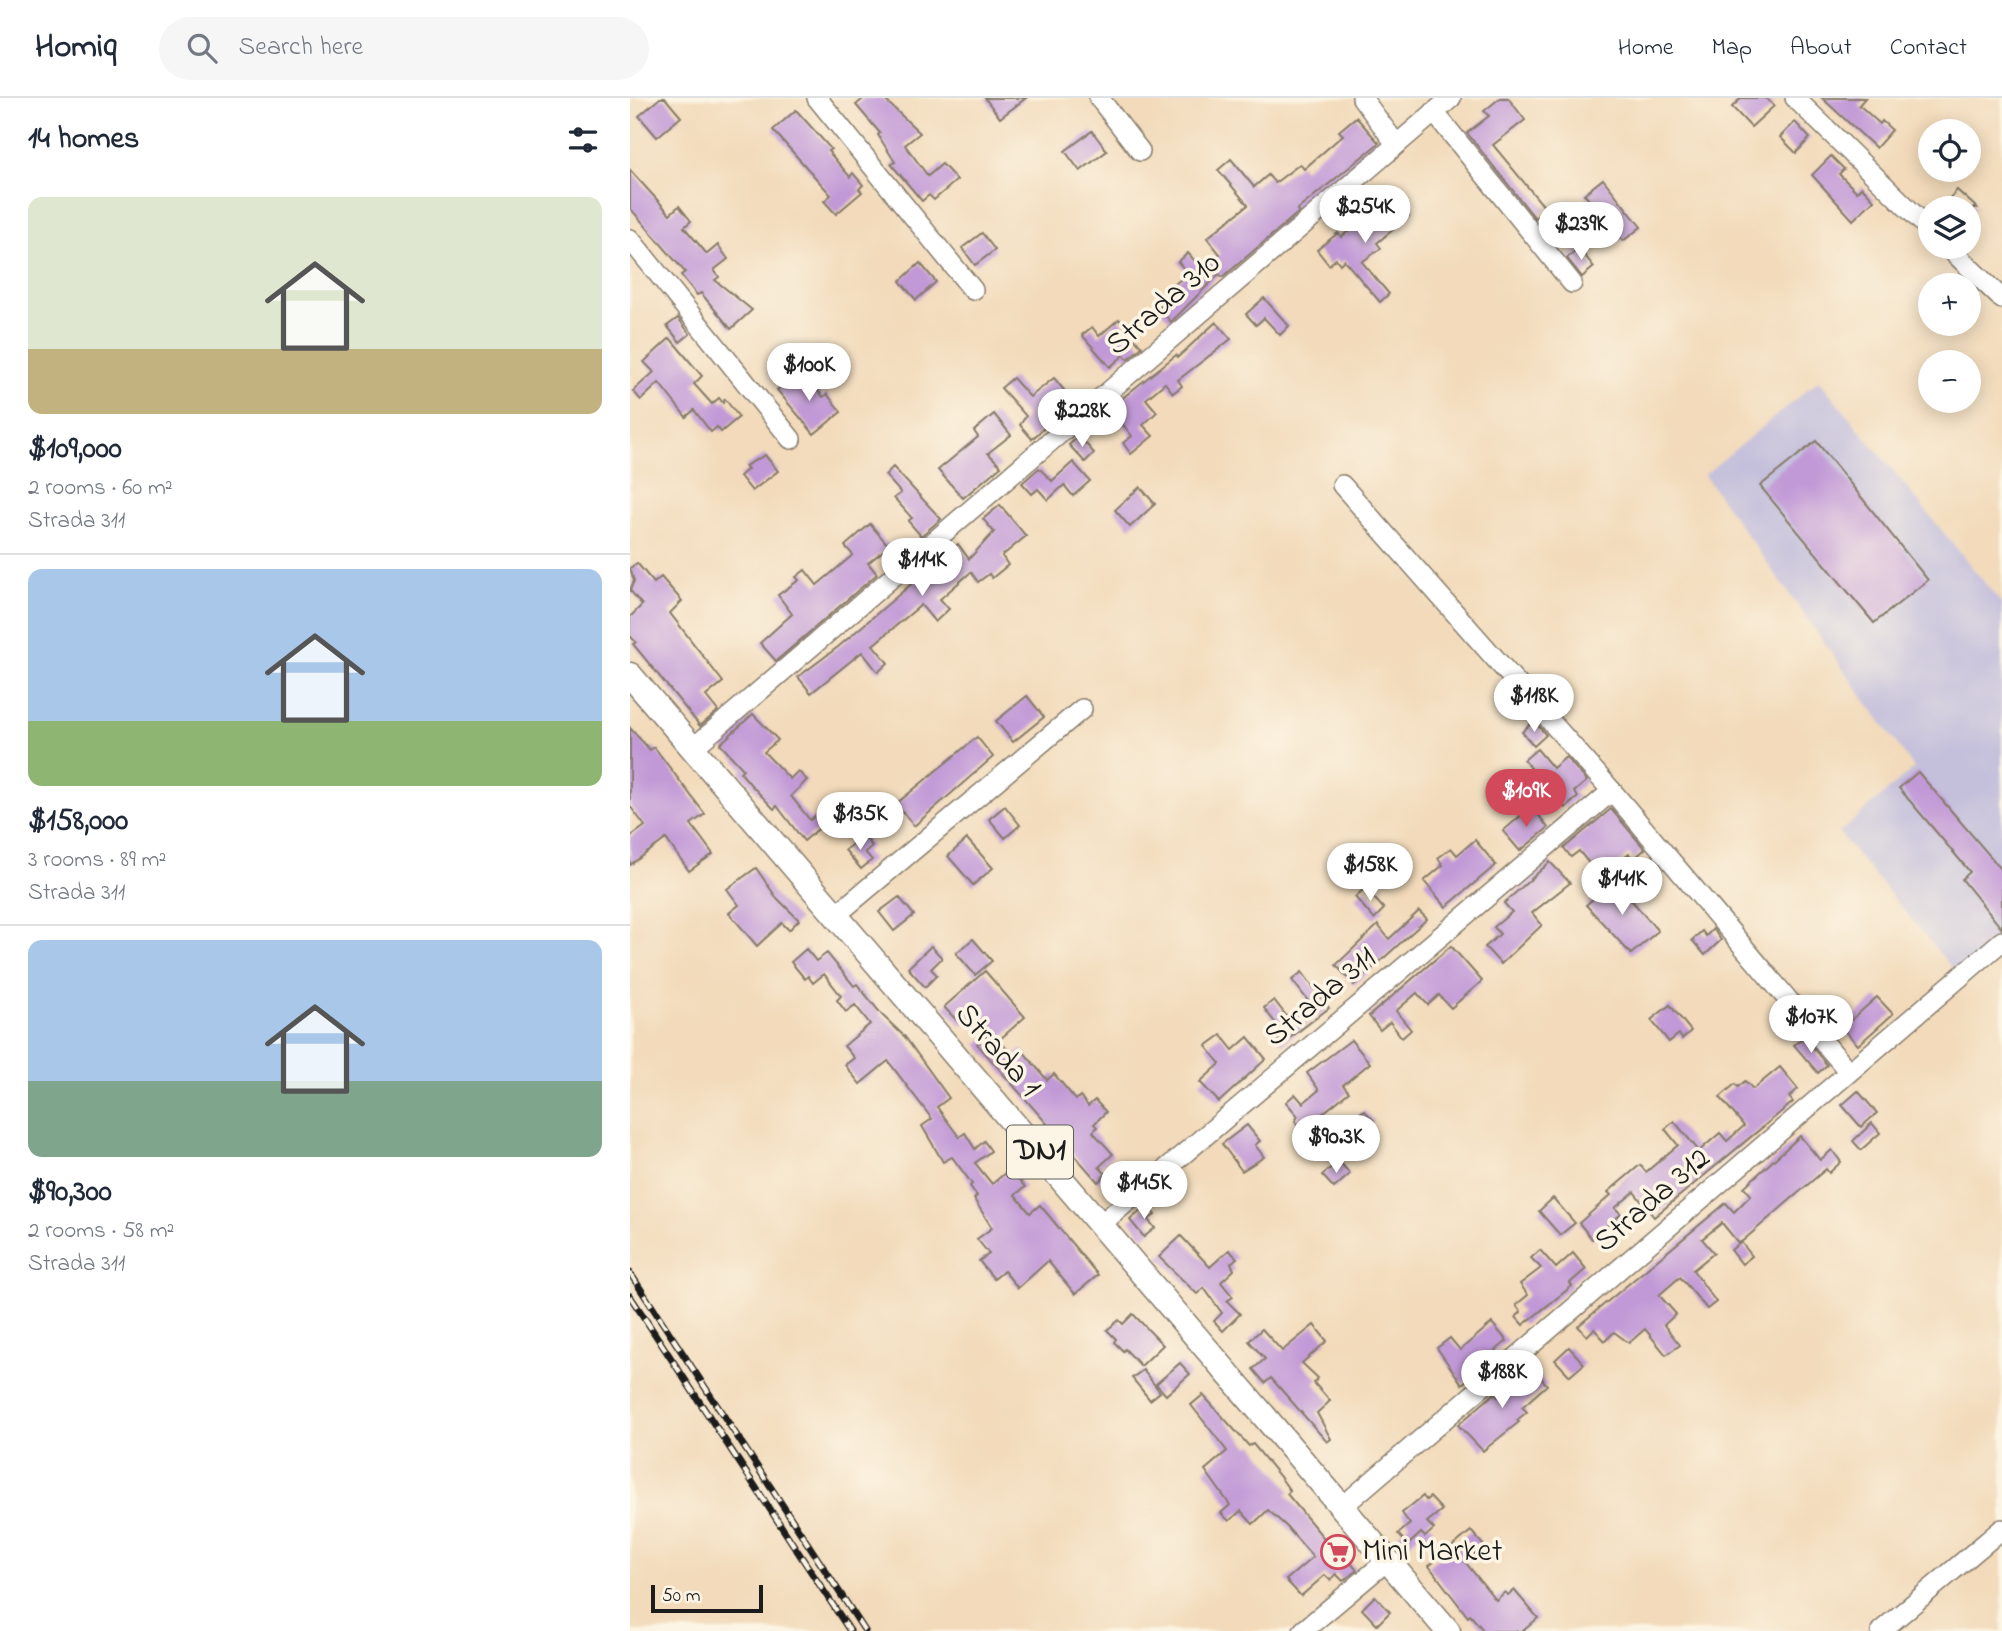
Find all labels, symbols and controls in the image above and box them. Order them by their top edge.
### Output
search box [159,17,649,80]
text: Homiq [35,24,117,72]
icon: search [183,29,221,67]
text: Search here [239,29,363,67]
text: Home [1618,31,1674,66]
text: Map [1712,31,1752,66]
text: About [1790,31,1852,66]
text: Contact [1890,31,1967,66]
text: 14 homes [28,118,139,162]
map controls [1918,119,1981,413]
button: locate [1918,119,1981,182]
icon: filters [564,121,602,159]
pin: $254K [1316,186,1414,245]
text: $254K [1335,191,1395,224]
button: layers [1918,196,1981,259]
pin: $239K [1532,202,1630,262]
text: $239K [1555,208,1607,241]
street label: Strada 310 [1096,242,1232,368]
icon: home [252,243,378,369]
button: + [1918,273,1981,336]
pin: $100K [760,344,858,403]
text: $100K [783,349,835,382]
button: − [1918,350,1981,413]
pin: $228K [1033,390,1131,449]
text: $228K [1054,395,1110,428]
text: $109,000 [28,428,122,472]
text: 2 rooms · 60 m² [28,472,173,505]
text: Strada 311 [28,505,125,538]
pin: $114K [873,538,971,598]
text: $114K [897,544,947,577]
icon: home [252,615,378,741]
pin: $118K [1485,674,1583,734]
text: $118K [1510,680,1558,713]
pin: $109K [1477,770,1575,829]
text: $109K [1501,775,1551,808]
pin: $135K [811,792,909,852]
text: $135K [832,798,888,831]
text: $158,000 [28,800,128,844]
text: 3 rooms · 89 m² [28,844,166,877]
pin: $158K [1321,844,1419,903]
text: $158K [1343,849,1397,882]
pin: $141K [1573,858,1671,917]
text: $141K [1597,863,1647,896]
text: Strada 311 [28,877,125,910]
street label: Strada 311 [1254,936,1388,1060]
icon: home [252,986,378,1112]
street label: Strada 1 [943,993,1051,1109]
pin: $107K [1762,996,1860,1055]
text: $107K [1785,1001,1837,1034]
pin: $90.3K [1279,1116,1393,1175]
text: $90.3K [1308,1121,1364,1154]
road number: DN1 [1007,1126,1073,1178]
street label: Strada 312 [1584,1137,1722,1265]
pin: $145K [1095,1162,1193,1221]
text: $145K [1116,1167,1172,1200]
text: $90,300 [28,1171,112,1215]
text: 2 rooms · 58 m² [28,1215,174,1248]
text: Strada 311 [28,1248,125,1281]
pin: $188K [1453,1350,1551,1410]
text: $188K [1477,1356,1527,1389]
place label: Mini Market [1362,1529,1503,1576]
supermarket icon: Mini Market [1319,1533,1357,1571]
scale bar [651,1582,763,1614]
text: 50 m [662,1583,701,1610]

